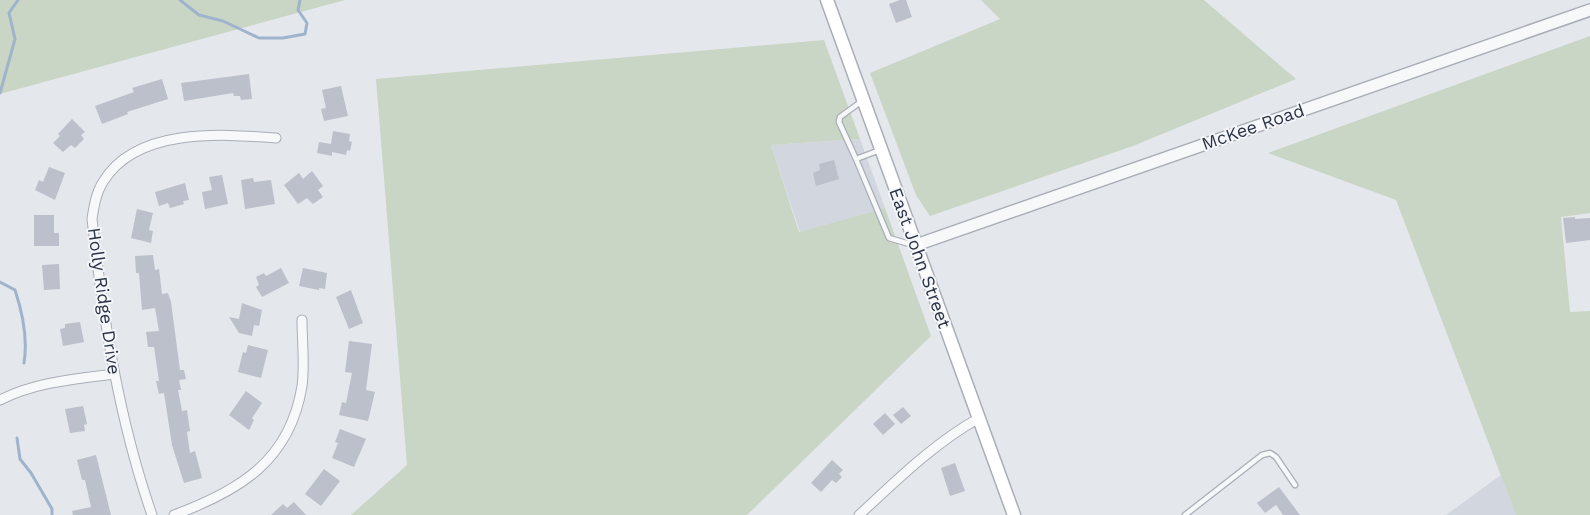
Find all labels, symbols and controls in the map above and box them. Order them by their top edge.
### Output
street label: McKee Road [1199,99,1307,154]
street label: East John Street [885,185,956,331]
street label: Holly Ridge Drive [84,226,125,376]

